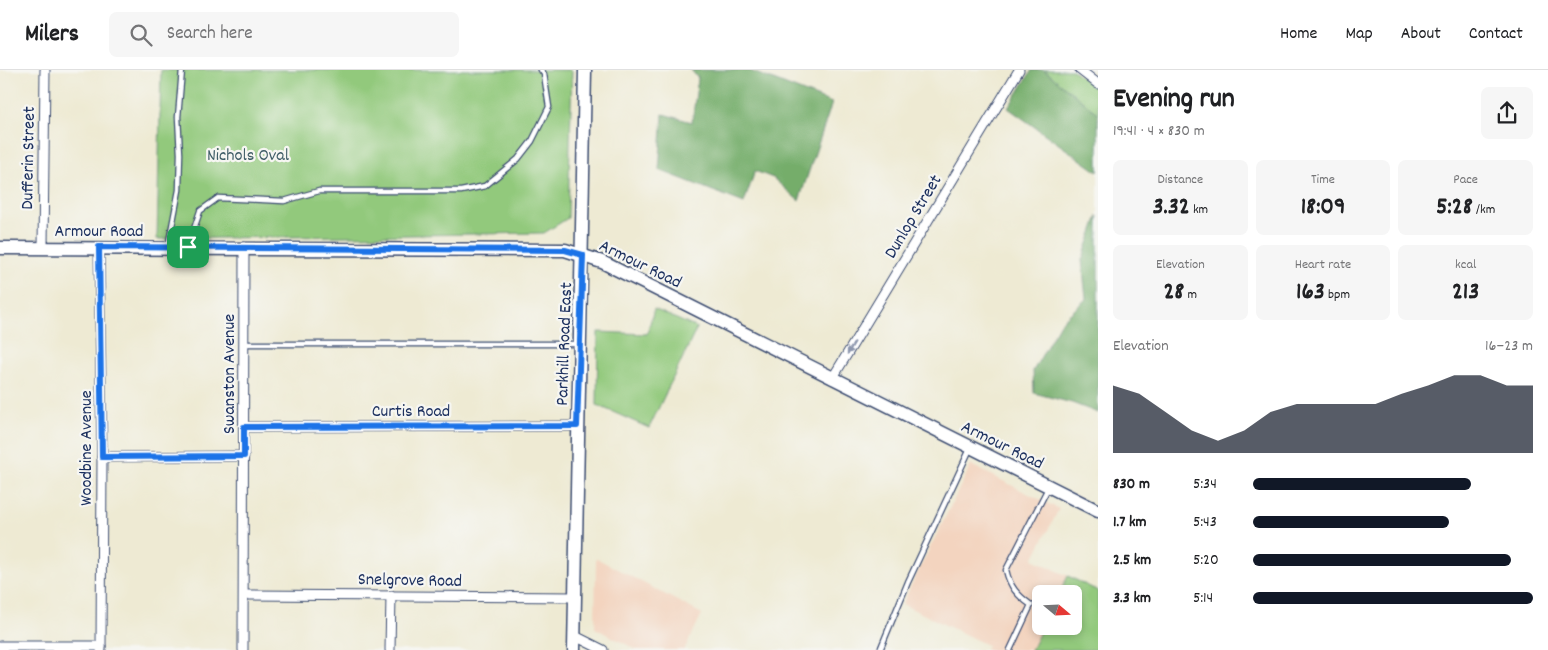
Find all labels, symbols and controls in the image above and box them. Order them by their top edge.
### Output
search box [109,12,459,57]
text: Milers [25,18,79,52]
icon: search [127,21,155,49]
text: Search here [167,21,253,48]
text: Home [1280,22,1317,47]
text: Map [1345,22,1373,47]
text: About [1401,22,1441,47]
text: Contact [1469,22,1523,47]
text: Evening run [1113,81,1235,121]
button: share [1481,87,1533,139]
street label: Dufferin Street [16,106,43,210]
text: 19:41 · 4 × 830 m [1113,120,1205,143]
park label: Nichols Oval [207,144,290,169]
street label: Dunlop Street [879,170,949,264]
text: Distance [1157,170,1203,190]
text: Time [1311,170,1335,190]
text: Pace [1453,170,1478,190]
text: 3.32 [1152,190,1190,226]
text: 18:09 [1301,190,1345,226]
text: 5:28 [1436,190,1473,226]
text: km [1190,200,1208,220]
text: /km [1473,200,1495,220]
street label: Armour Road [54,220,144,245]
pin [167,226,209,268]
icon: arrive [174,233,202,261]
street label: Armour Road [594,234,685,296]
text: Elevation [1156,255,1205,275]
text: Heart rate [1295,255,1351,275]
text: kcal [1455,255,1476,275]
text: 28 [1163,275,1184,311]
text: 163 [1296,275,1325,311]
text: 213 [1452,275,1479,311]
street label: Parkhill Road East [551,282,580,406]
text: m [1184,285,1197,305]
text: bpm [1325,285,1350,305]
street label: Swanston Avenue [218,314,243,434]
text: Elevation [1113,335,1169,358]
text: 16–23 m [1485,335,1533,358]
one-way arrow [846,341,855,355]
street label: Woodbine Avenue [75,390,100,506]
street label: Curtis Road [372,400,450,425]
street label: Armour Road [956,415,1047,477]
text: 830 m [1113,473,1150,496]
text: 5:34 [1193,473,1217,496]
text: 1.7 km [1113,511,1147,534]
text: 5:43 [1193,511,1217,534]
text: 2.5 km [1113,549,1151,572]
text: 5:20 [1193,549,1219,572]
street label: Snelgrove Road [358,568,462,595]
north arrow [1032,585,1082,635]
map controls [1032,585,1082,635]
text: 3.3 km [1113,587,1151,610]
text: 5:14 [1193,587,1213,610]

